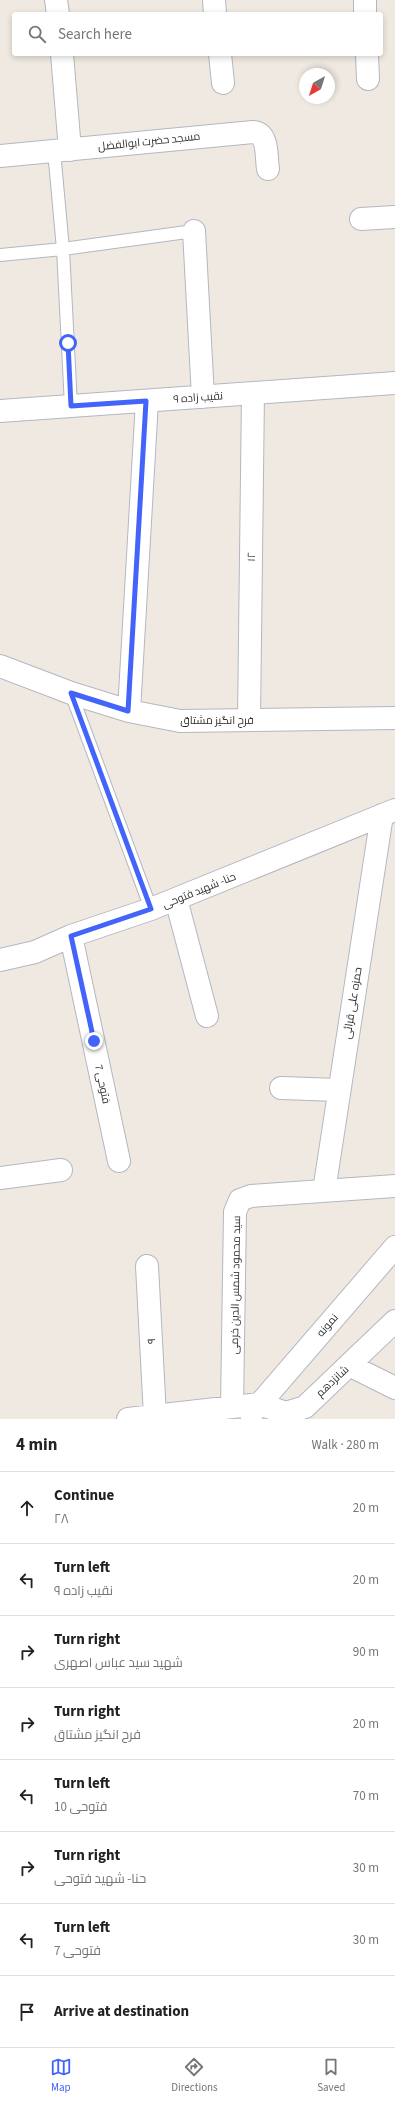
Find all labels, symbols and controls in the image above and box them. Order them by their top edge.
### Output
search box [12,12,383,56]
icon: search [26,23,48,45]
text: Search here [58,24,132,45]
north arrow [299,68,335,104]
street label: مسجد حضرت ابوالفضل [97,129,201,154]
route start [59,334,77,352]
street label: نقیب زاده ۹ [173,388,224,407]
street label: ۱۲ [244,552,259,562]
street label: فرح انگیز مشتاق [180,713,254,728]
street label: حنا- شهید فتوحی [160,869,238,912]
street label: حمزه علی قرائی [339,966,366,1040]
route end [85,1032,103,1050]
street label: فتوحی 7 [91,1063,114,1105]
street label: سید محمود شمس الدین خرمی [227,1216,244,1354]
street label: نمونه [313,1311,342,1340]
street label: ۹ [144,1338,159,1344]
street label: شانزدهم [313,1362,352,1400]
text: 4 min [16,1433,57,1457]
text: Walk · 280 m [311,1436,379,1454]
text: Continue [54,1485,114,1506]
icon: ahead [16,1497,38,1519]
text: 20 m [353,1499,379,1517]
text: ۲۸ [54,1510,69,1528]
text: Turn left [54,1557,110,1578]
icon: left [16,1569,38,1591]
text: 20 m [353,1571,379,1589]
text: نقیب زاده ۹ [54,1582,113,1600]
text: Turn right [54,1629,120,1650]
icon: right [16,1641,38,1663]
text: 90 m [353,1643,379,1661]
text: شهید سید عباس اصهری [54,1654,183,1672]
text: Turn right [54,1701,120,1722]
icon: right [16,1713,38,1735]
text: 20 m [353,1715,379,1733]
text: فرح انگیز مشتاق [54,1726,141,1744]
text: Turn left [54,1773,110,1794]
icon: left [16,1785,38,1807]
text: 70 m [353,1787,379,1805]
text: فتوحی 10 [54,1798,107,1816]
text: Turn right [54,1845,120,1866]
icon: right [16,1857,38,1879]
text: 30 m [353,1859,379,1877]
text: حنا- شهید فتوحی [54,1870,146,1888]
text: Turn left [54,1917,110,1938]
icon: left [16,1929,38,1951]
text: 30 m [353,1931,379,1949]
text: فتوحی 7 [54,1942,101,1960]
icon: arrive [16,2001,38,2023]
text: Arrive at destination [54,2001,189,2022]
tab: Map [50,2056,72,2095]
tab: Directions [171,2056,218,2095]
tab: Saved [317,2056,345,2095]

